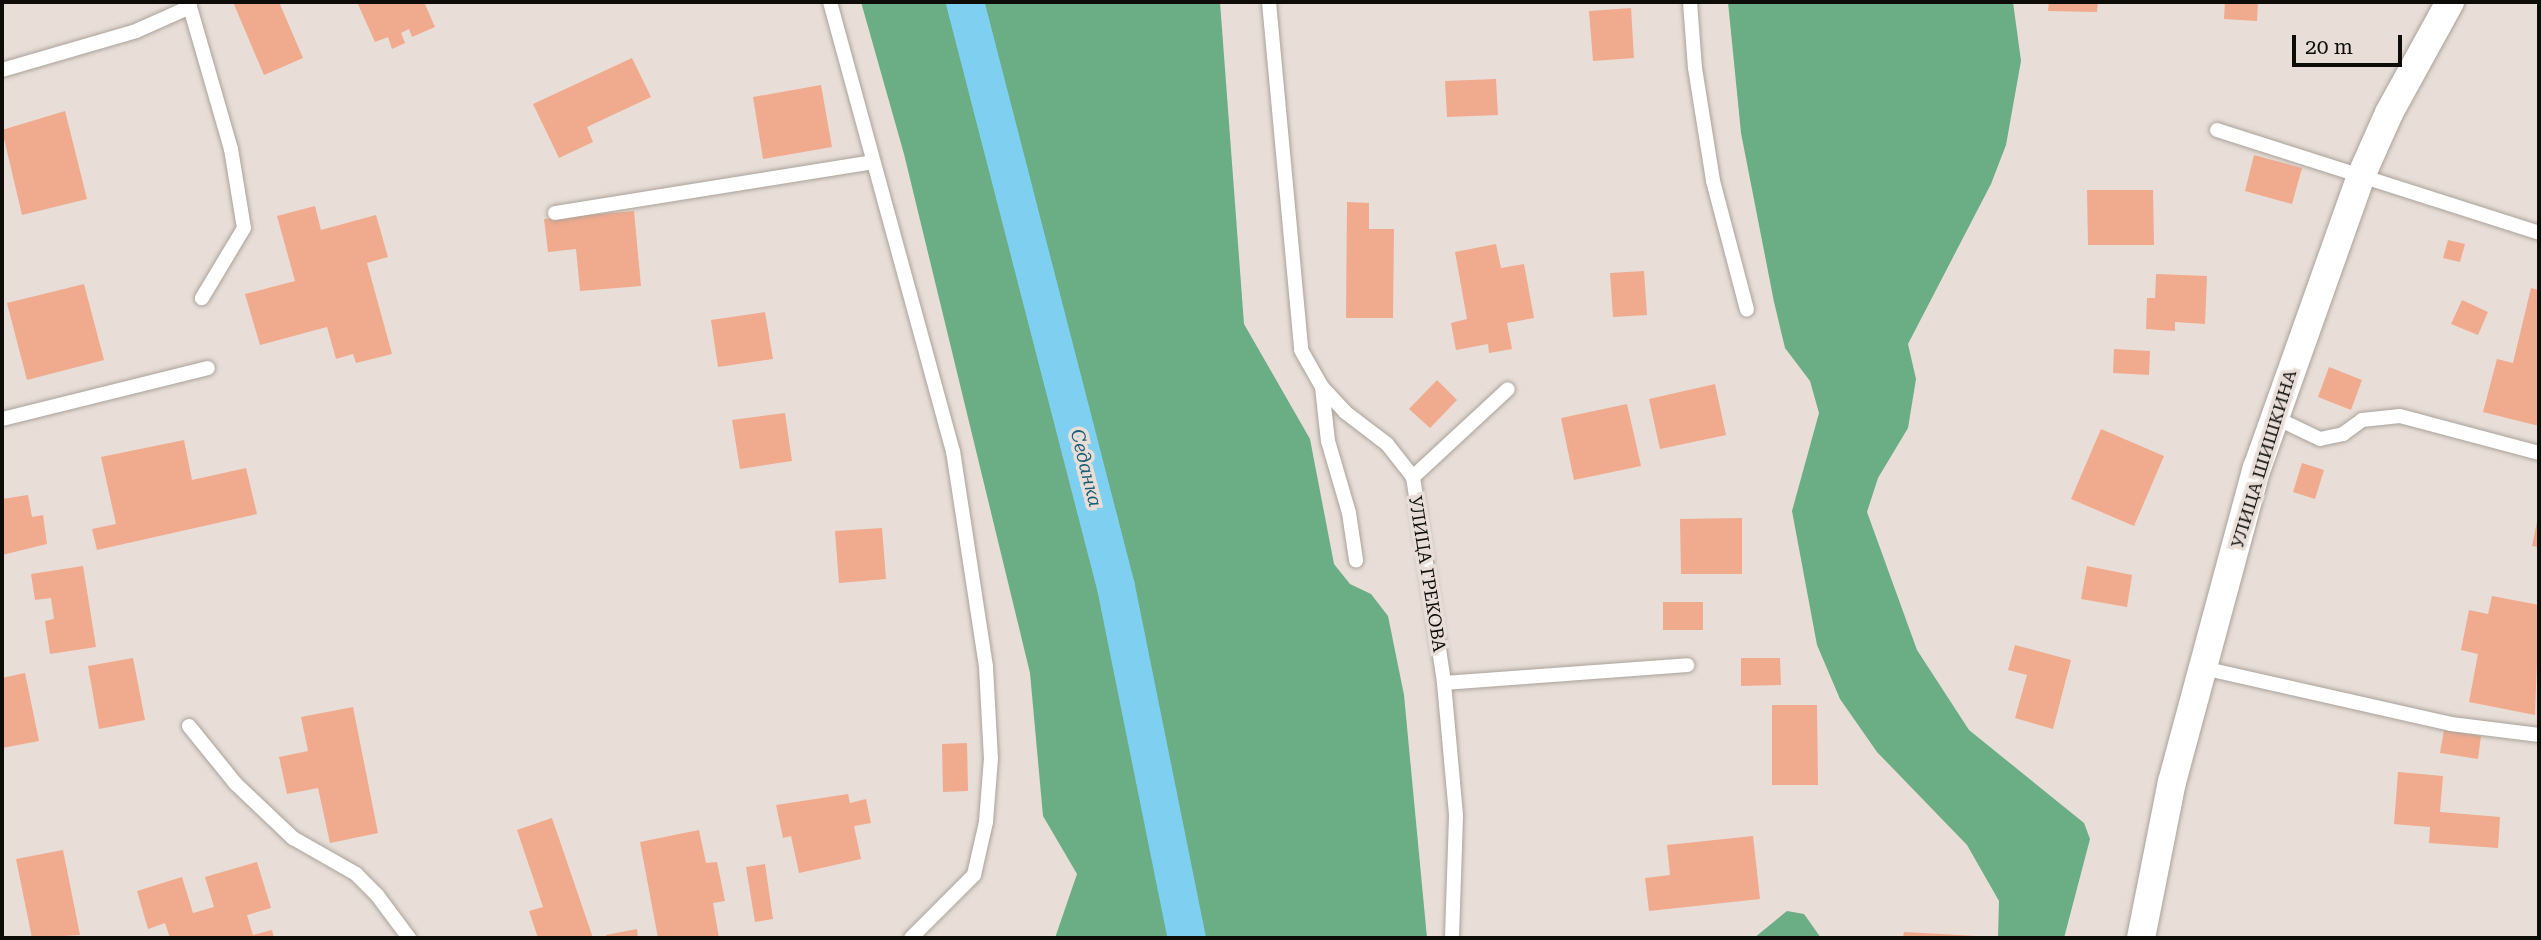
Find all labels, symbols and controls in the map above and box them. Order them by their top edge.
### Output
scale bar [2296,21,2406,65]
text: 20 m [2305,35,2353,59]
street label: УЛИЦА ШИШКИНА [2227,367,2301,551]
water label: Седанка [1065,427,1107,509]
street label: УЛИЦА ГРЕКОВА [1404,495,1450,653]

